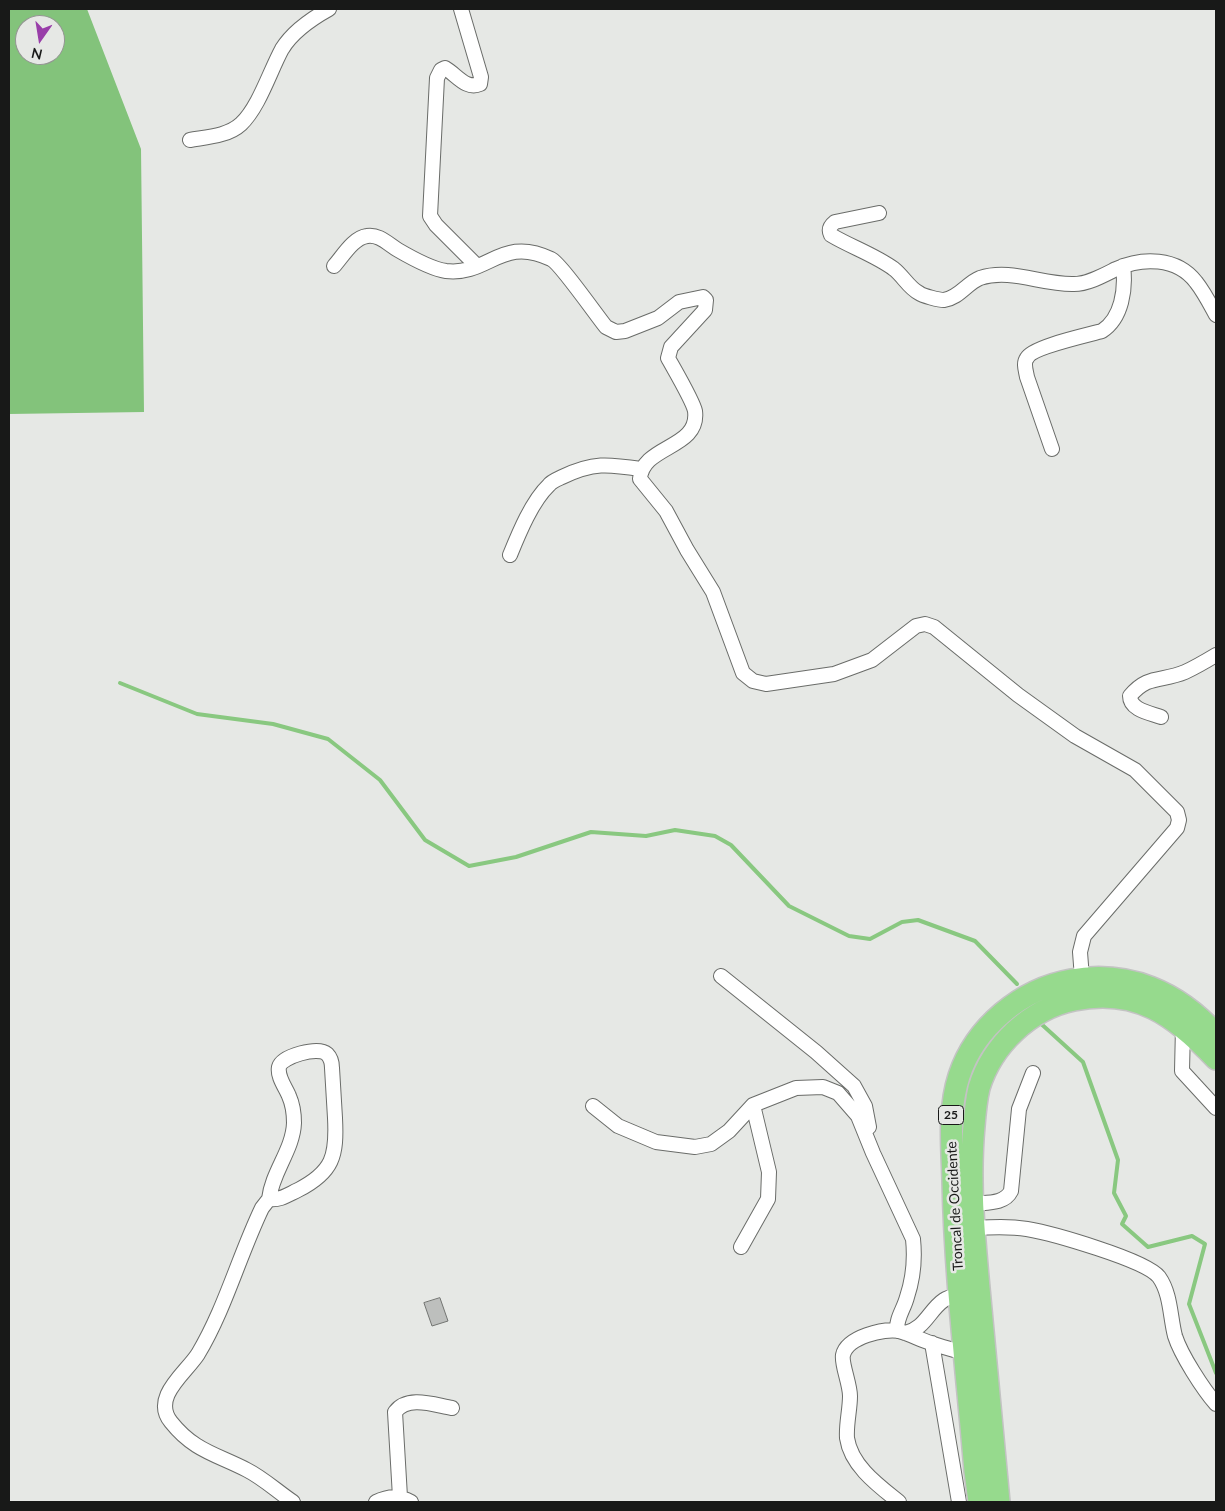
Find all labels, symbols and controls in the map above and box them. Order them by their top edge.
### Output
north arrow [15,15,65,65]
text: N [30,45,44,64]
road number: 25 [938,1106,964,1124]
street label: Troncal de Occidente [943,1141,967,1271]

